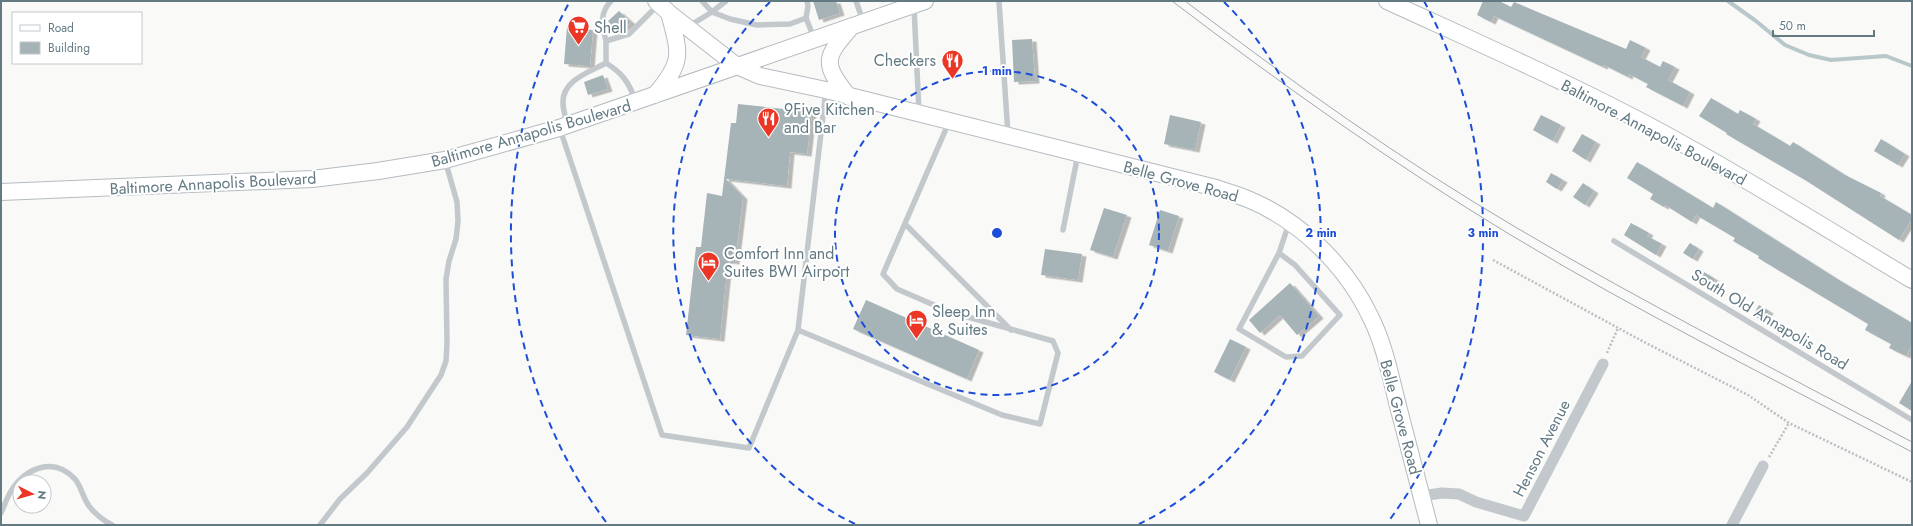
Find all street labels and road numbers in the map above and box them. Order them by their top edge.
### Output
street label: Baltimore Annapolis Boulevard [1557,74,1751,191]
street label: Baltimore Annapolis Boulevard [429,94,634,173]
street label: Belle Grove Road [1121,155,1241,208]
street label: Baltimore Annapolis Boulevard [109,167,317,200]
street label: South Old Annapolis Road [1687,263,1853,376]
street label: Belle Grove Road [1374,357,1427,477]
street label: Henson Avenue [1507,396,1576,501]

